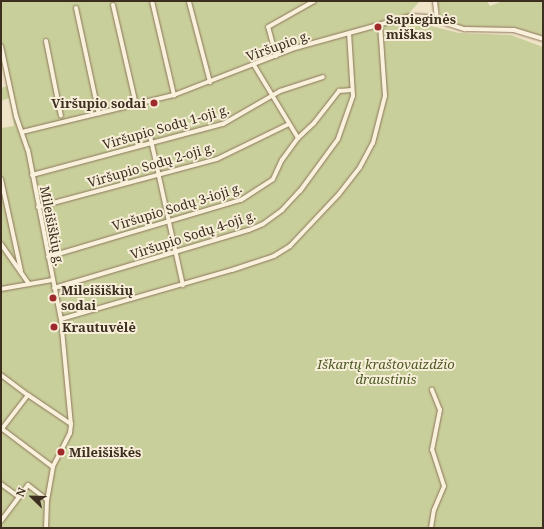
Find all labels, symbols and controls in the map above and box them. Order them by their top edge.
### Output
place label: Sapieginės miškas [386,12,456,43]
marker: Sapieginės miškas [373,22,383,32]
street label: Viršupio g. [244,27,312,65]
place label: Viršupio sodai [51,95,146,111]
marker: Viršupio sodai [149,98,159,108]
street label: Viršupio Sodų 1-oji g. [101,101,231,153]
street label: Viršupio Sodų 2-oji g. [86,139,216,191]
street label: Viršupio Sodų 3-ioji g. [110,180,244,234]
street label: Mileišiškių g. [37,185,67,267]
street label: Viršupio Sodų 4-oji g. [128,207,258,263]
place label: Mileišiškių sodai [61,283,133,314]
marker: Mileišiškių sodai [48,293,58,303]
place label: Krautuvėlė [62,319,136,335]
marker: Krautuvėlė [49,322,59,332]
park label: Iškartų kraštovaizdžio draustinis [317,357,455,388]
place label: Mileišiškės [69,444,141,460]
marker: Mileišiškės [56,447,66,457]
north arrow [12,477,52,517]
text: N [12,485,29,499]

